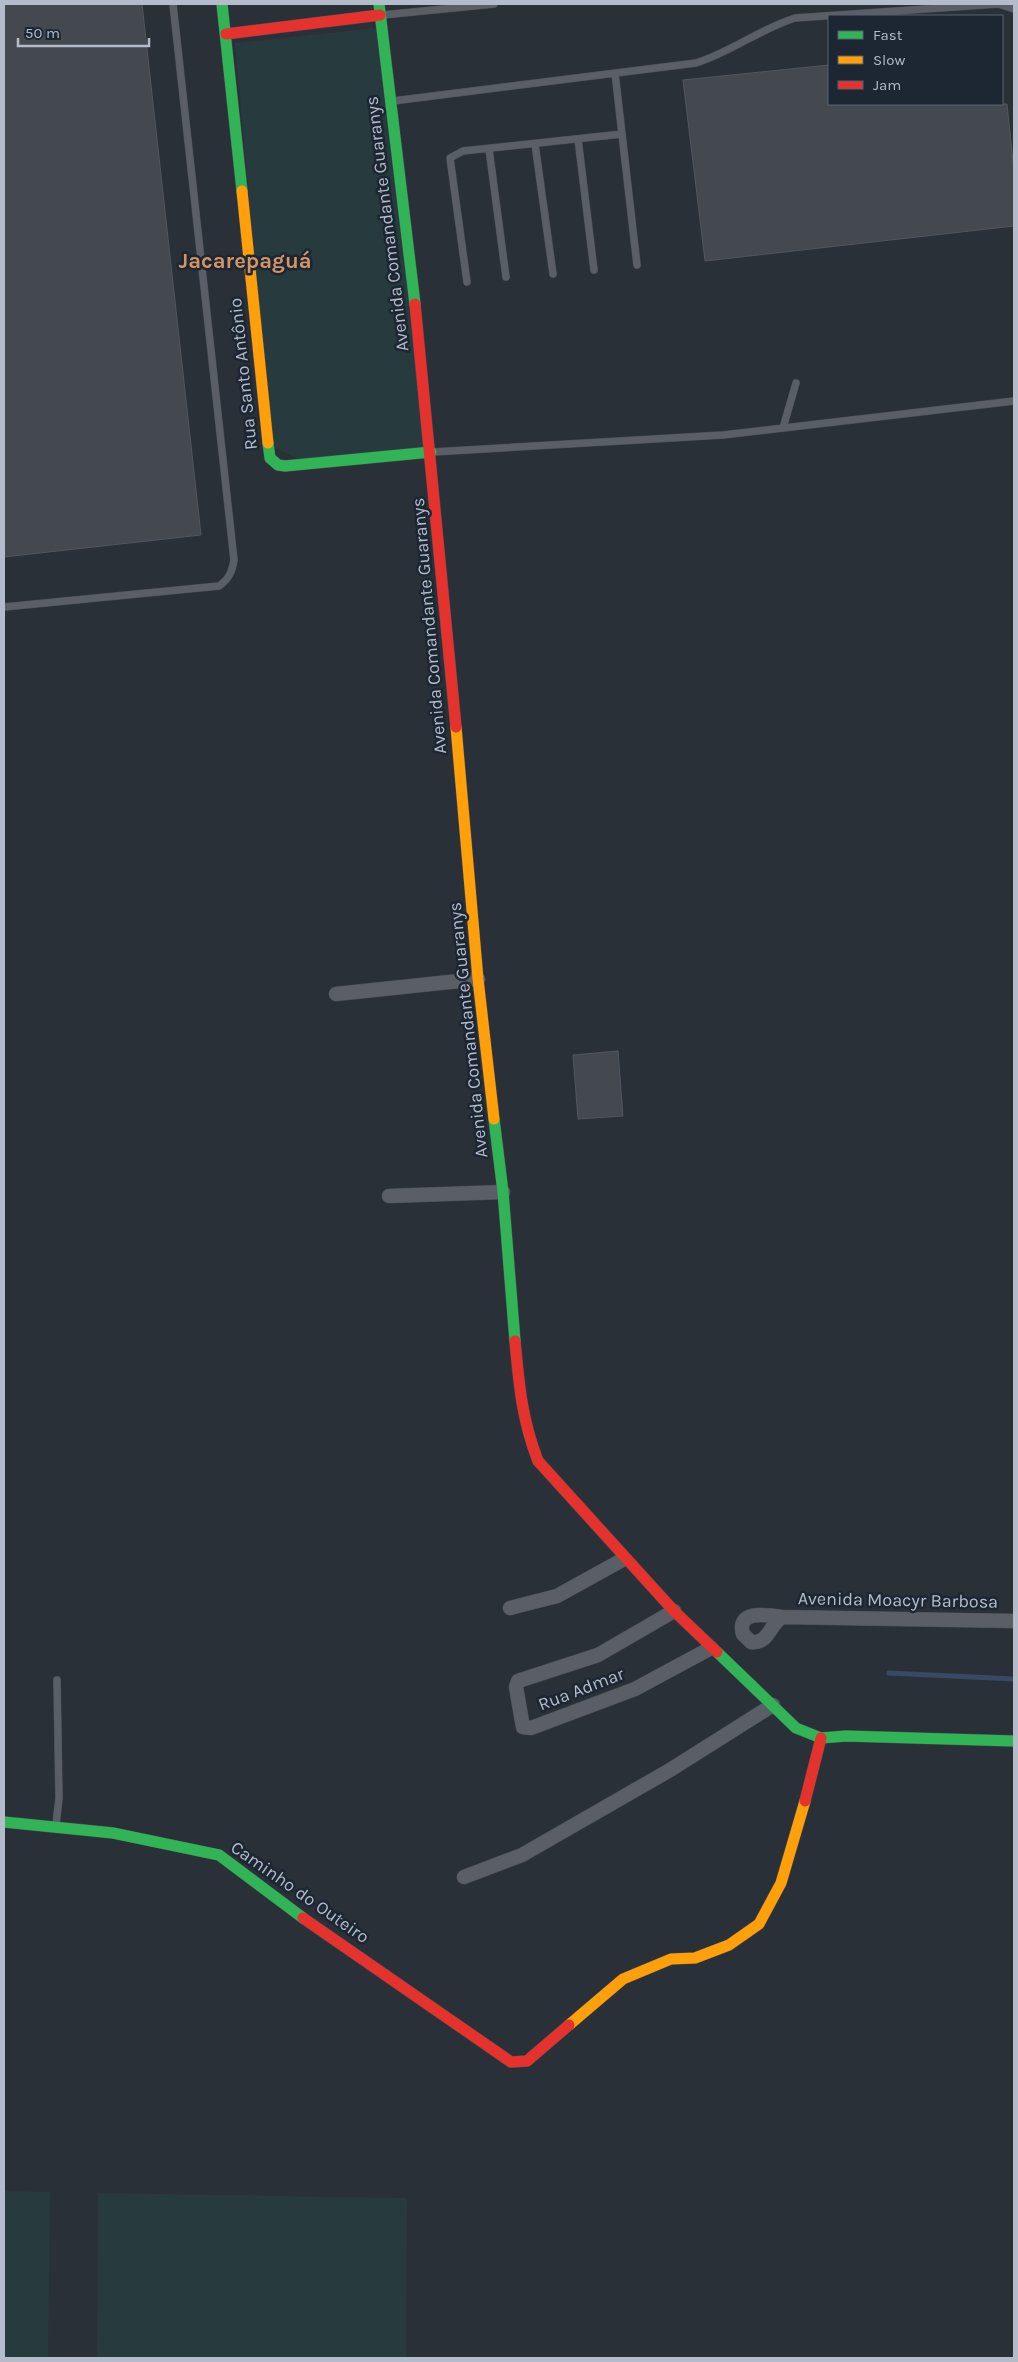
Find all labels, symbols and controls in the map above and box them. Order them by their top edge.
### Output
scale bar [18,15,149,47]
legend [828,15,1003,105]
text: 50 m [25,24,60,42]
text: Fast [873,26,903,44]
text: Slow [873,51,905,69]
text: Jam [873,76,901,94]
street label: Avenida Comandante Guaranys [360,95,414,353]
district label: Jacarepaguá [178,248,312,274]
street label: Rua Santo Antônio [224,297,262,451]
street label: Avenida Comandante Guaranys [407,497,451,755]
street label: Avenida Comandante Guaranys [444,901,492,1159]
street label: Avenida Moacyr Barbosa [798,1587,998,1613]
street label: Rua Admar [535,1662,628,1715]
street label: Caminho do Outeiro [227,1836,373,1948]

